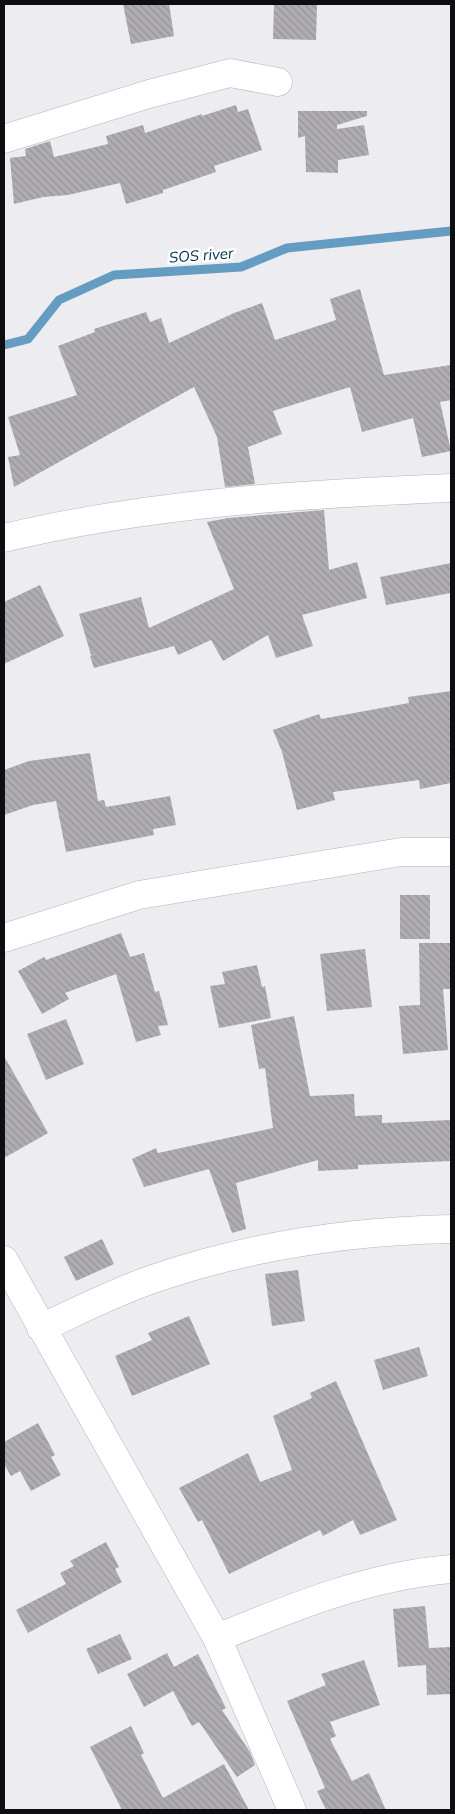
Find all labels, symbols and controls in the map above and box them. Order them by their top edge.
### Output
water label: SOS river [168,243,234,267]

